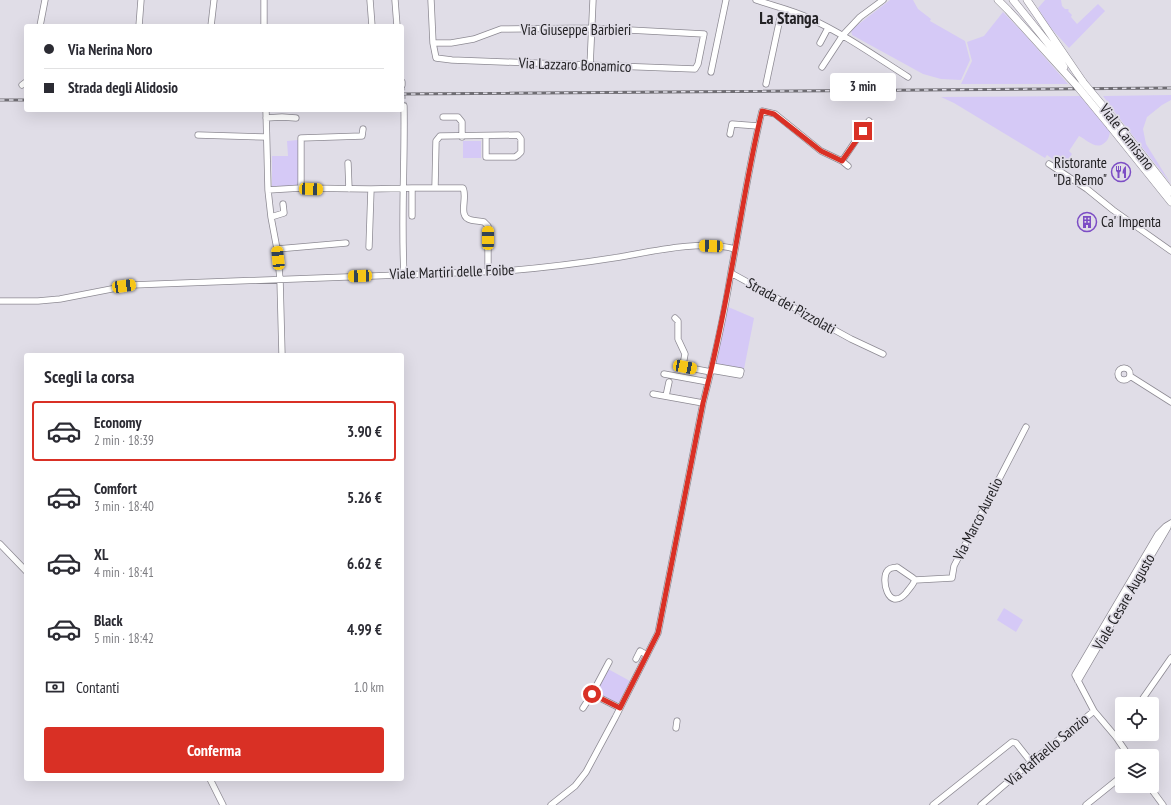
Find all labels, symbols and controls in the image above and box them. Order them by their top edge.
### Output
district label: La Stanga [759,7,819,29]
street label: Via Giuseppe Barbieri [520,20,631,39]
text: Via Nerina Noro [68,40,152,59]
street label: Via Lazzaro Bonamico [517,53,632,76]
callout: 3 min [830,73,896,101]
text: Strada degli Alidosio [68,78,178,97]
text: 3 min [850,78,876,95]
street label: Viale Camisano [1095,99,1159,174]
route end [854,122,872,140]
place label: Ristorante "Da Remo" [1053,153,1107,189]
restaurant icon: Ristorante "Da Remo" [1110,161,1132,183]
car [299,183,323,195]
building icon: Ca' Impenta [1076,211,1098,233]
place label: Ca' Impenta [1101,212,1161,231]
car [482,226,494,250]
car [699,240,723,252]
car [271,245,285,271]
street label: Viale Martiri delle Foibe [388,260,515,283]
car [348,270,372,282]
street label: Strada dei Pizzolati [743,273,839,338]
car [111,278,137,294]
car [672,359,698,375]
text: Scegli la corsa [44,365,134,388]
icon: car [46,413,82,449]
text: Economy [94,413,142,432]
text: 3.90 € [347,422,382,441]
text: 2 min · 18:39 [94,432,154,449]
street label: Via Marco Aurelio [948,474,1007,564]
icon: car [46,479,82,515]
text: Comfort [94,479,137,498]
text: 5.26 € [347,488,382,507]
text: 3 min · 18:40 [94,498,154,515]
icon: car [46,545,82,581]
text: XL [94,545,108,564]
street label: Viale Cesare Augusto [1088,550,1159,654]
text: 6.62 € [347,554,382,573]
text: 4 min · 18:41 [94,564,154,581]
icon: car [46,611,82,647]
text: Black [94,611,123,630]
text: 4.99 € [347,620,382,639]
text: 5 min · 18:42 [94,630,154,647]
icon: cash [44,676,66,698]
text: Contanti [76,678,120,697]
text: 1.0 km [354,679,384,696]
route start [583,685,601,703]
map controls [1115,697,1159,793]
button: locate [1115,697,1159,741]
street label: Via Raffaello Sanzio [1000,709,1092,791]
button: Conferma [44,727,384,773]
button: layers [1115,749,1159,793]

